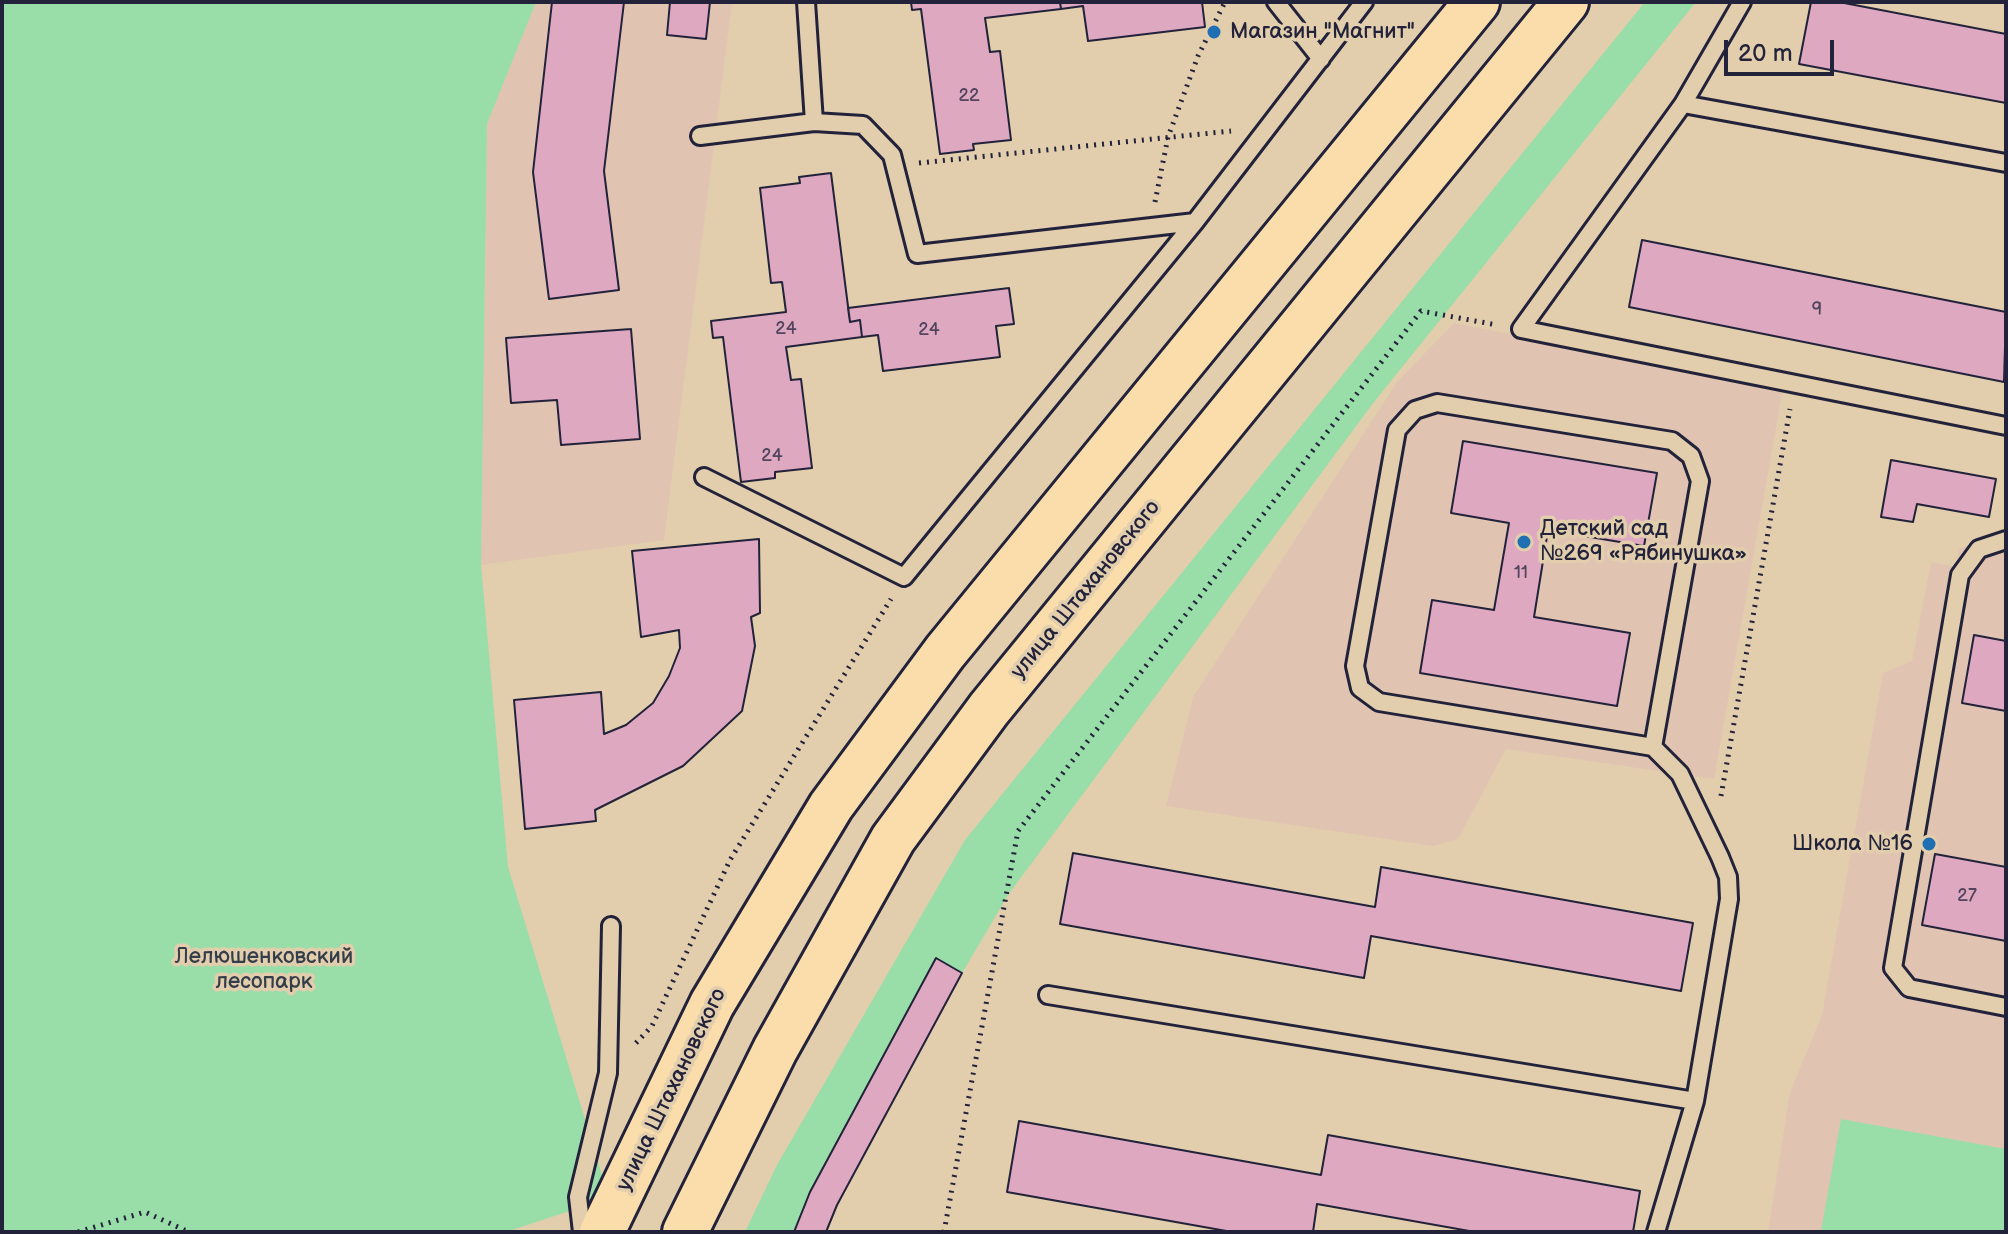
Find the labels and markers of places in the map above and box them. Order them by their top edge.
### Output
place label: Магазин "Магнит" [1230,19,1415,45]
marker: Магазин "Магнит" [1205,23,1223,41]
place label: Детский сад №269 «Рябинушка» [1540,516,1747,568]
marker: Детский сад №269 «Рябинушка» [1515,533,1533,551]
place label: Школа №16 [1792,831,1913,857]
marker: Школа №16 [1920,835,1938,853]

